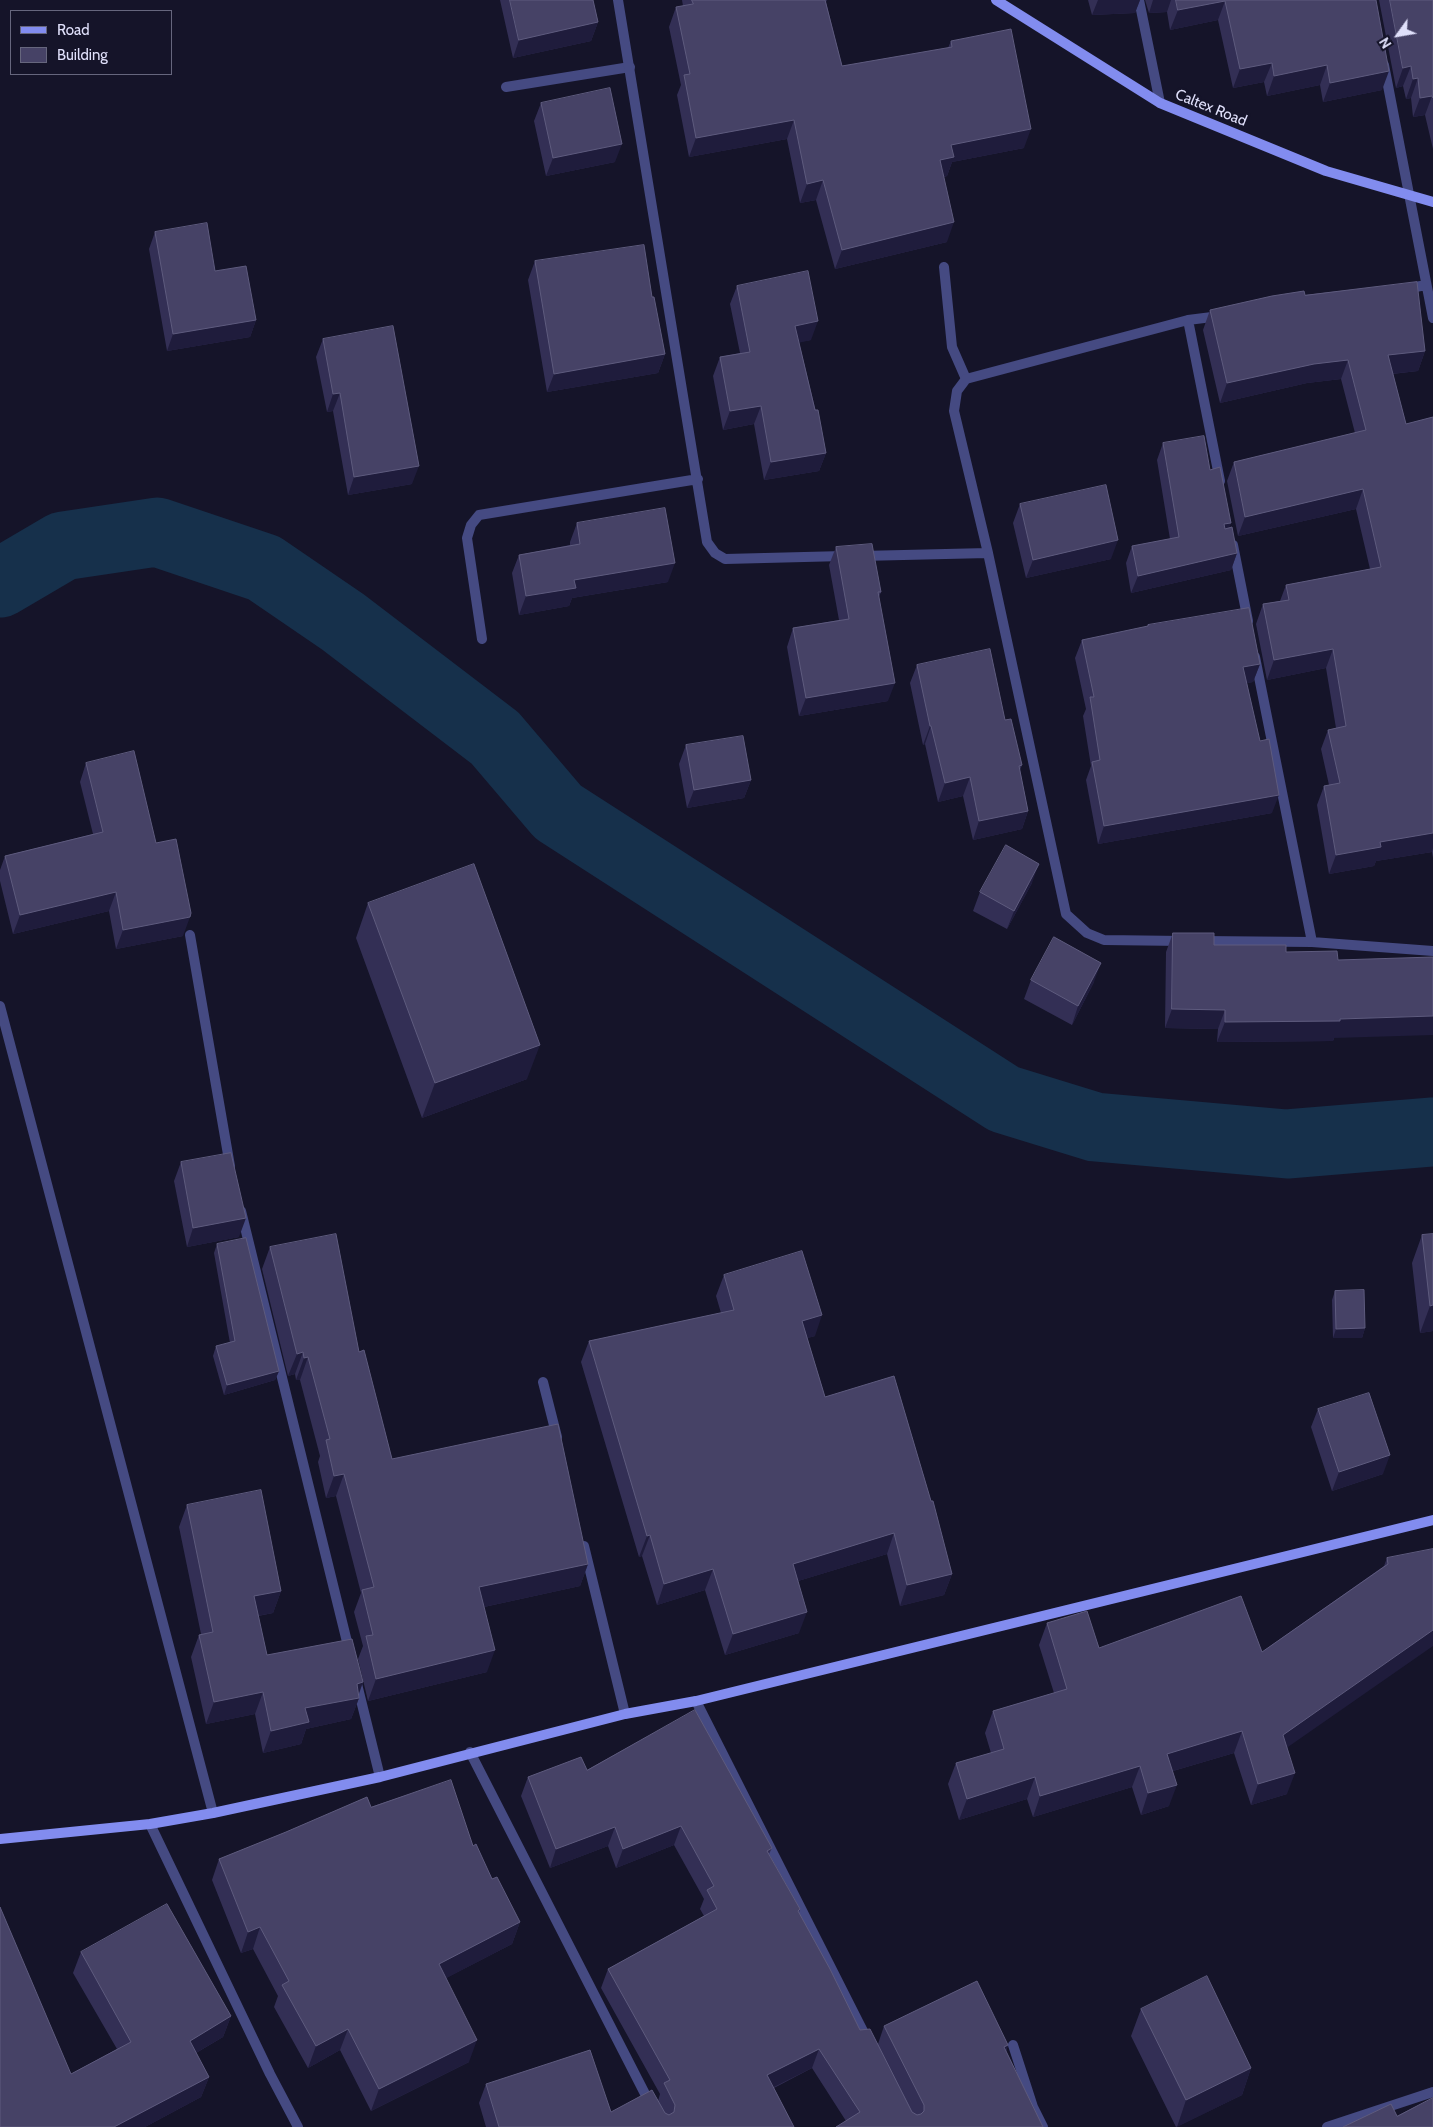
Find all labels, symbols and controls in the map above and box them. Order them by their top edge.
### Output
legend [10,10,172,75]
north arrow [1373,10,1423,60]
text: Road [57,21,90,39]
text: N [1375,34,1396,52]
text: Building [57,46,108,64]
street label: Caltex Road [1173,86,1249,130]

